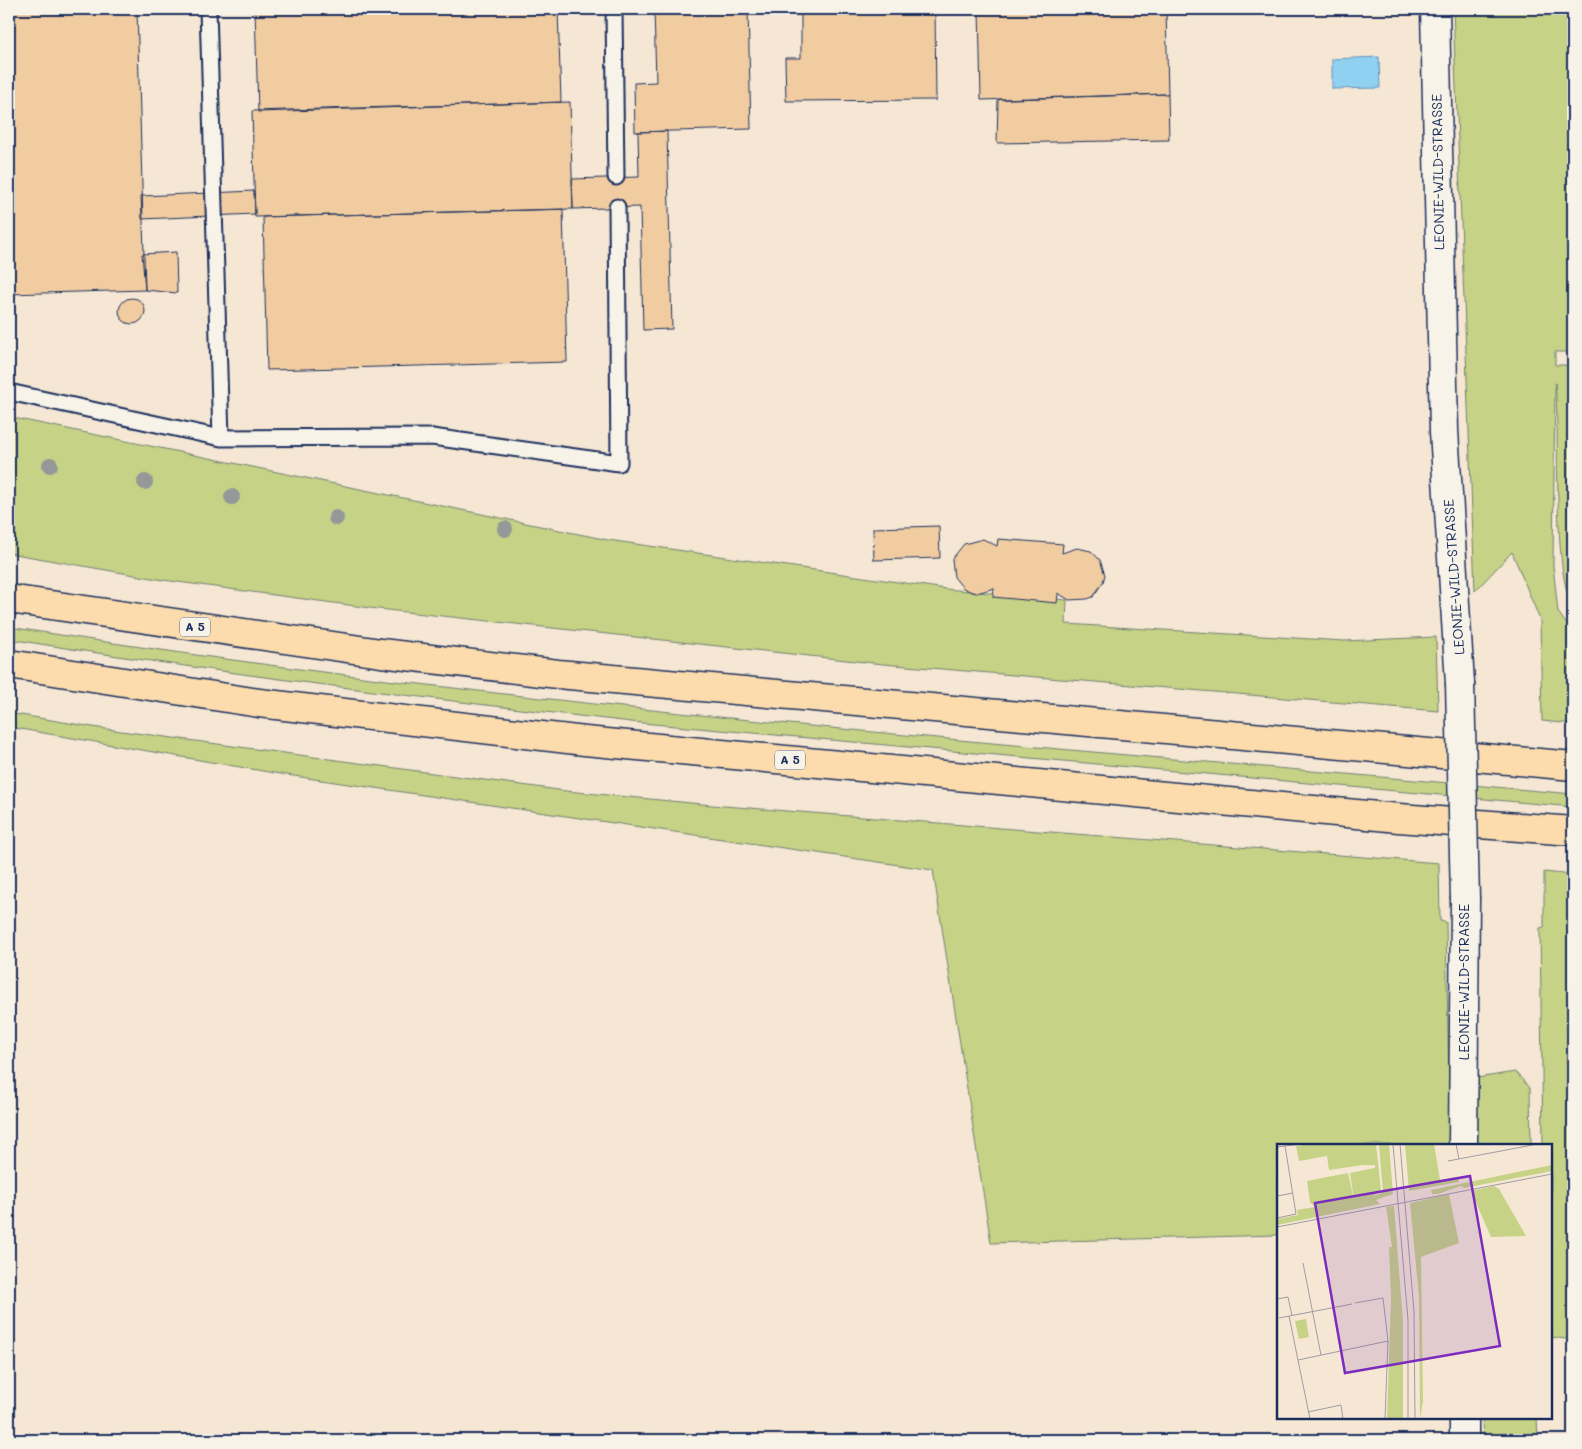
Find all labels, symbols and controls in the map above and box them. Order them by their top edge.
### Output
street label: LEONIE-WILD-STRASSE [1427,94,1448,250]
street label: LEONIE-WILD-STRASSE [1439,498,1468,656]
road number: A 5 [180,618,210,636]
road number: A 5 [775,750,805,770]
street label: LEONIE-WILD-STRASSE [1454,904,1473,1060]
inset map [1277,1144,1552,1419]

